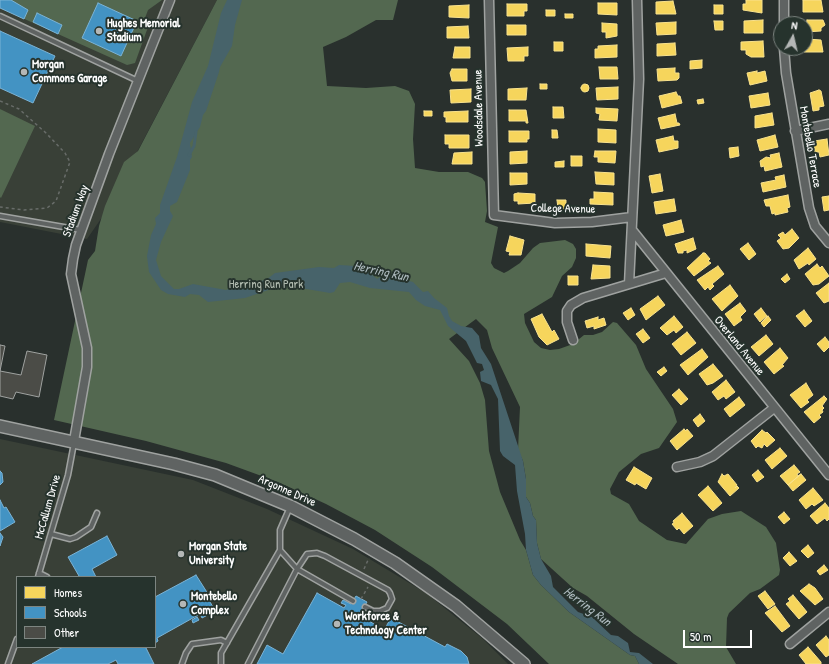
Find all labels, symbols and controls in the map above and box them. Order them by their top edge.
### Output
north arrow [773,16,813,56]
place label: Hughes Memorial Stadium [107,17,180,45]
text: N [791,18,798,32]
marker: Hughes Memorial Stadium [94,26,104,36]
place label: Morgan Commons Garage [32,58,107,86]
marker: Morgan Commons Garage [19,67,29,77]
street label: Woodsdale Avenue [471,69,487,147]
street label: Montebello Terrace [796,105,824,189]
street label: Stadium Way [60,183,92,239]
street label: College Avenue [531,201,595,217]
water label: Herring Run [352,259,410,285]
park label: Herring Run Park [229,278,303,292]
street label: Overland Avenue [711,313,767,379]
street label: Argonne Drive [256,472,318,510]
street label: McCallum Drive [32,473,64,541]
place label: Morgan State University [189,540,247,568]
marker: Morgan State University [176,549,186,559]
legend [16,576,156,648]
text: Homes [54,584,82,601]
water label: Herring Run [560,584,614,630]
place label: Montebello Complex [191,590,237,618]
marker: Montebello Complex [178,599,188,609]
text: Schools [54,604,87,621]
place label: Workforce & Technology Center [345,610,427,638]
marker: Workforce & Technology Center [332,619,342,629]
scale bar [685,622,754,648]
text: Other [54,624,79,641]
text: 50 m [690,628,711,645]

